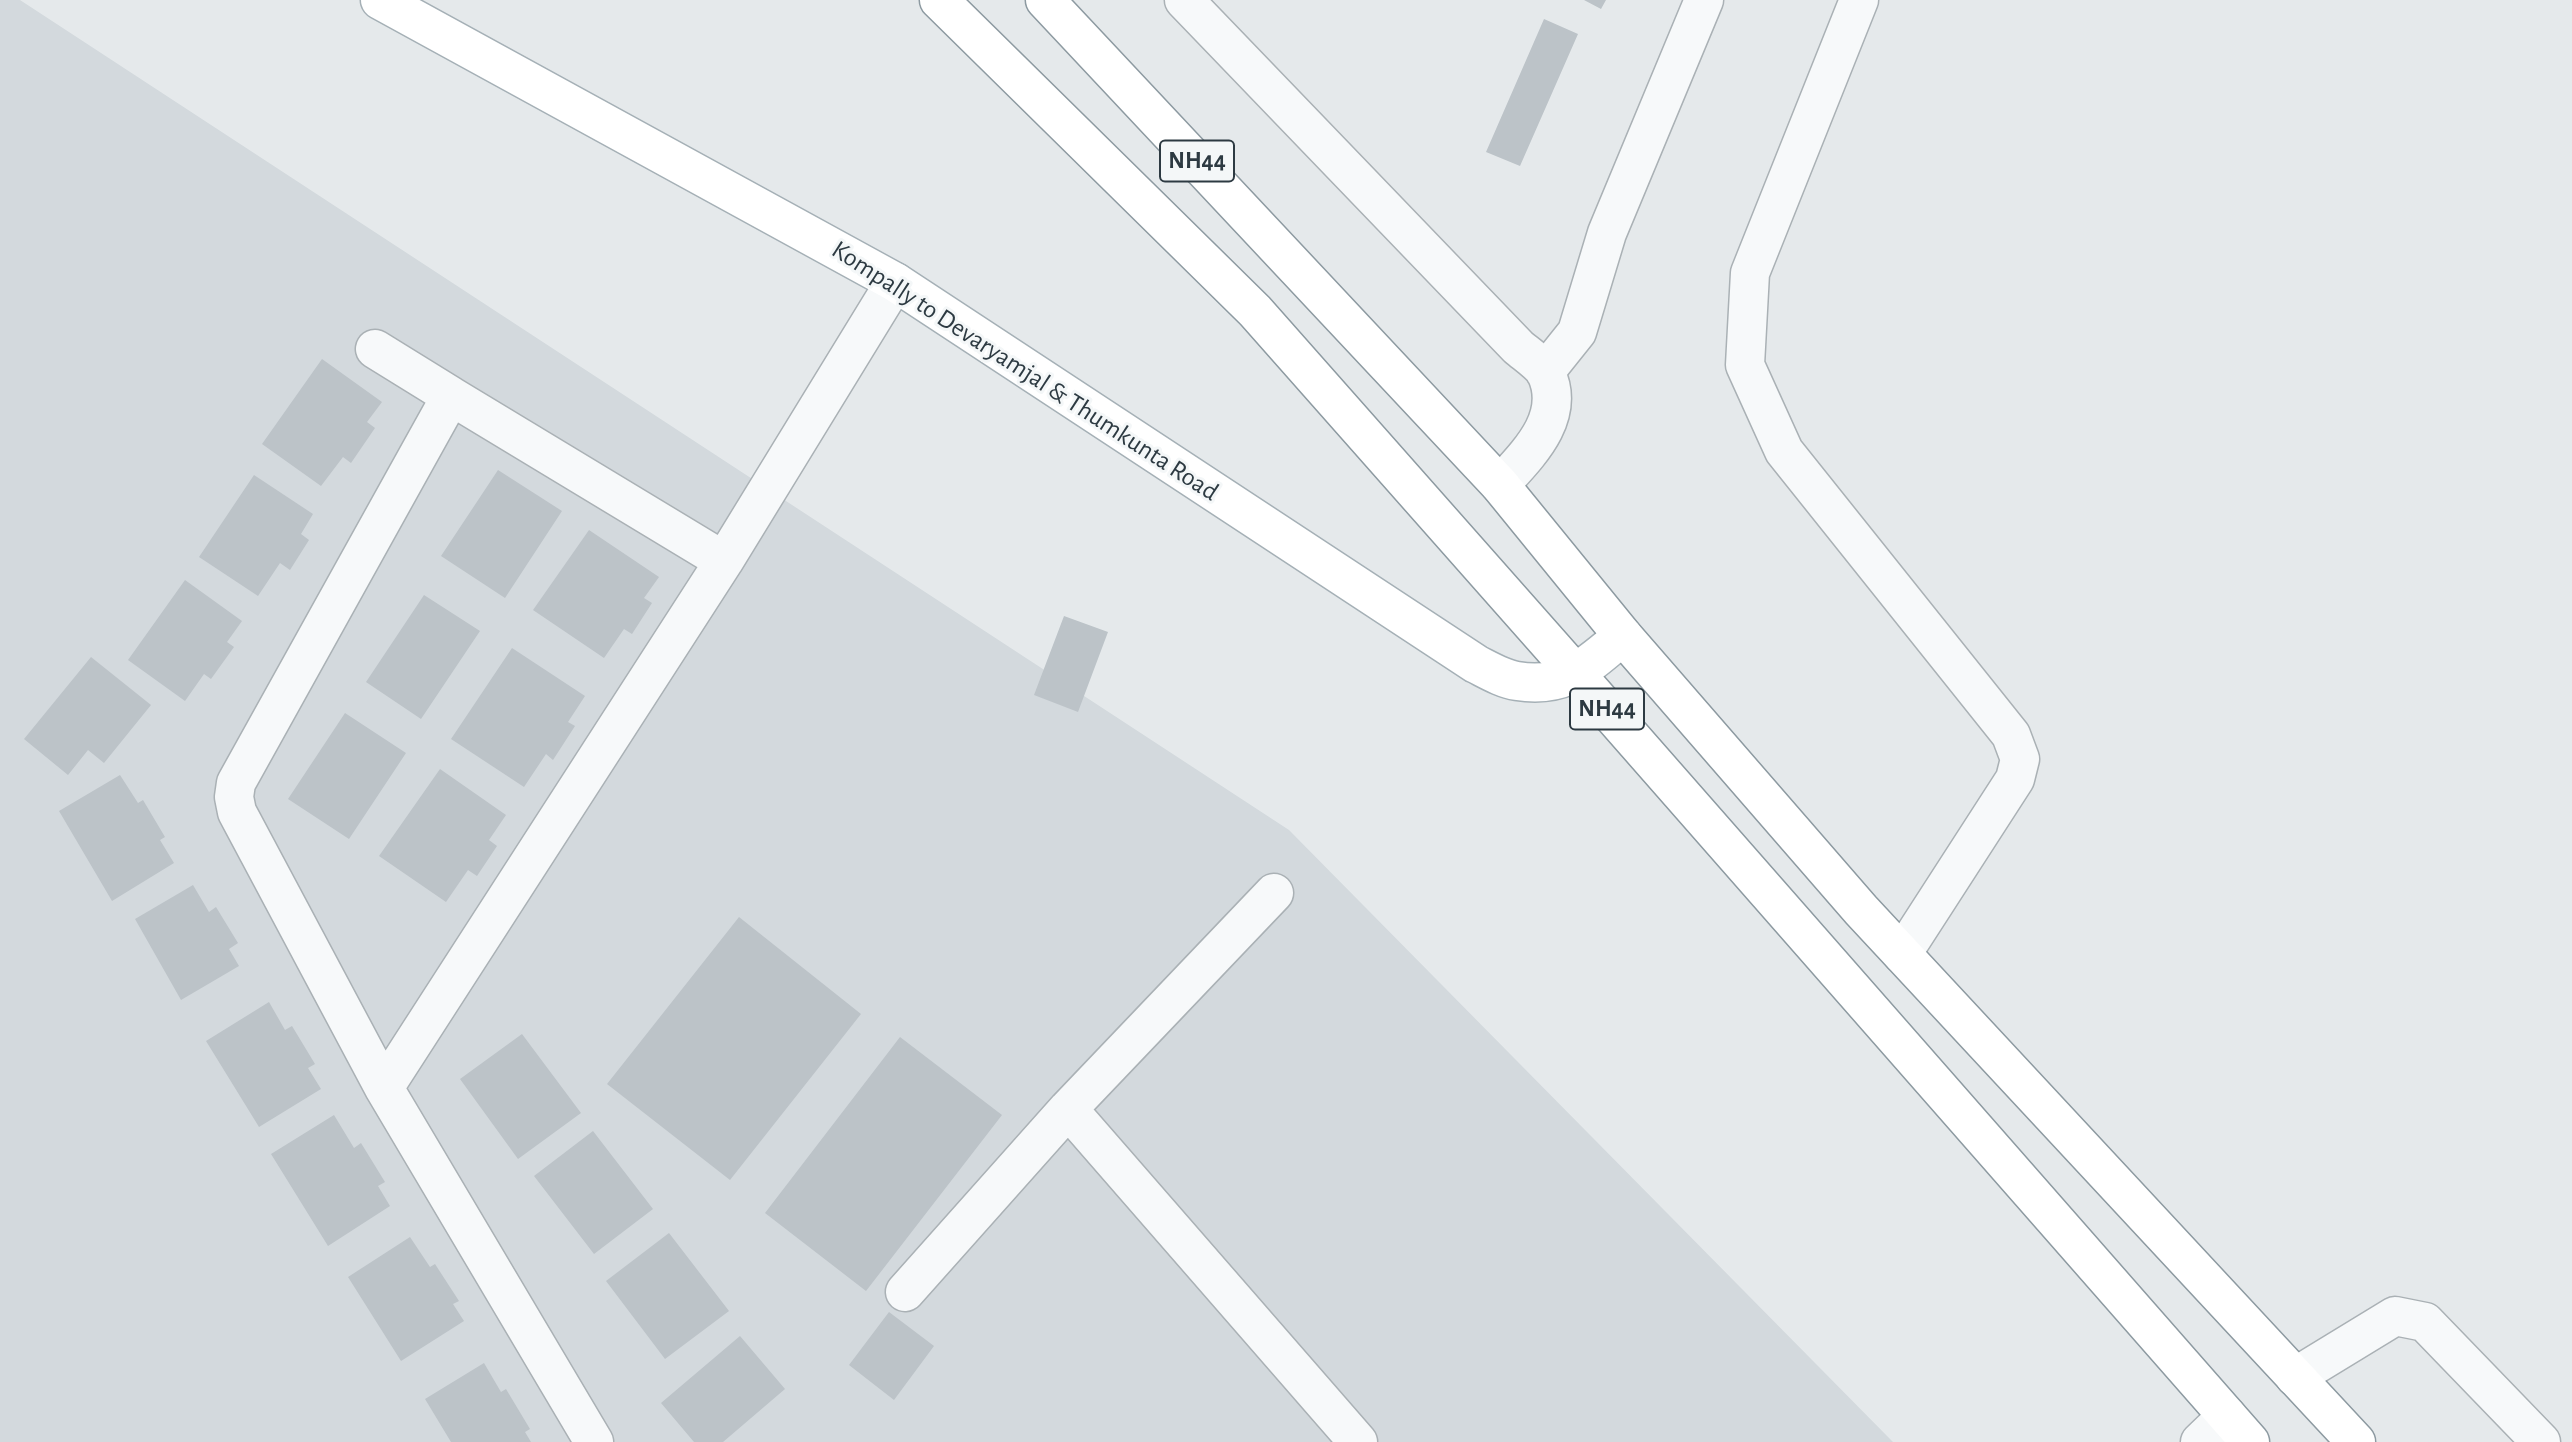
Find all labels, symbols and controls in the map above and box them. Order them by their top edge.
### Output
road number: NH44 [1160,140,1234,182]
street label: Kompally to Devaryamjal & Thumkunta Road [826,234,1224,508]
road number: NH44 [1570,688,1644,730]

